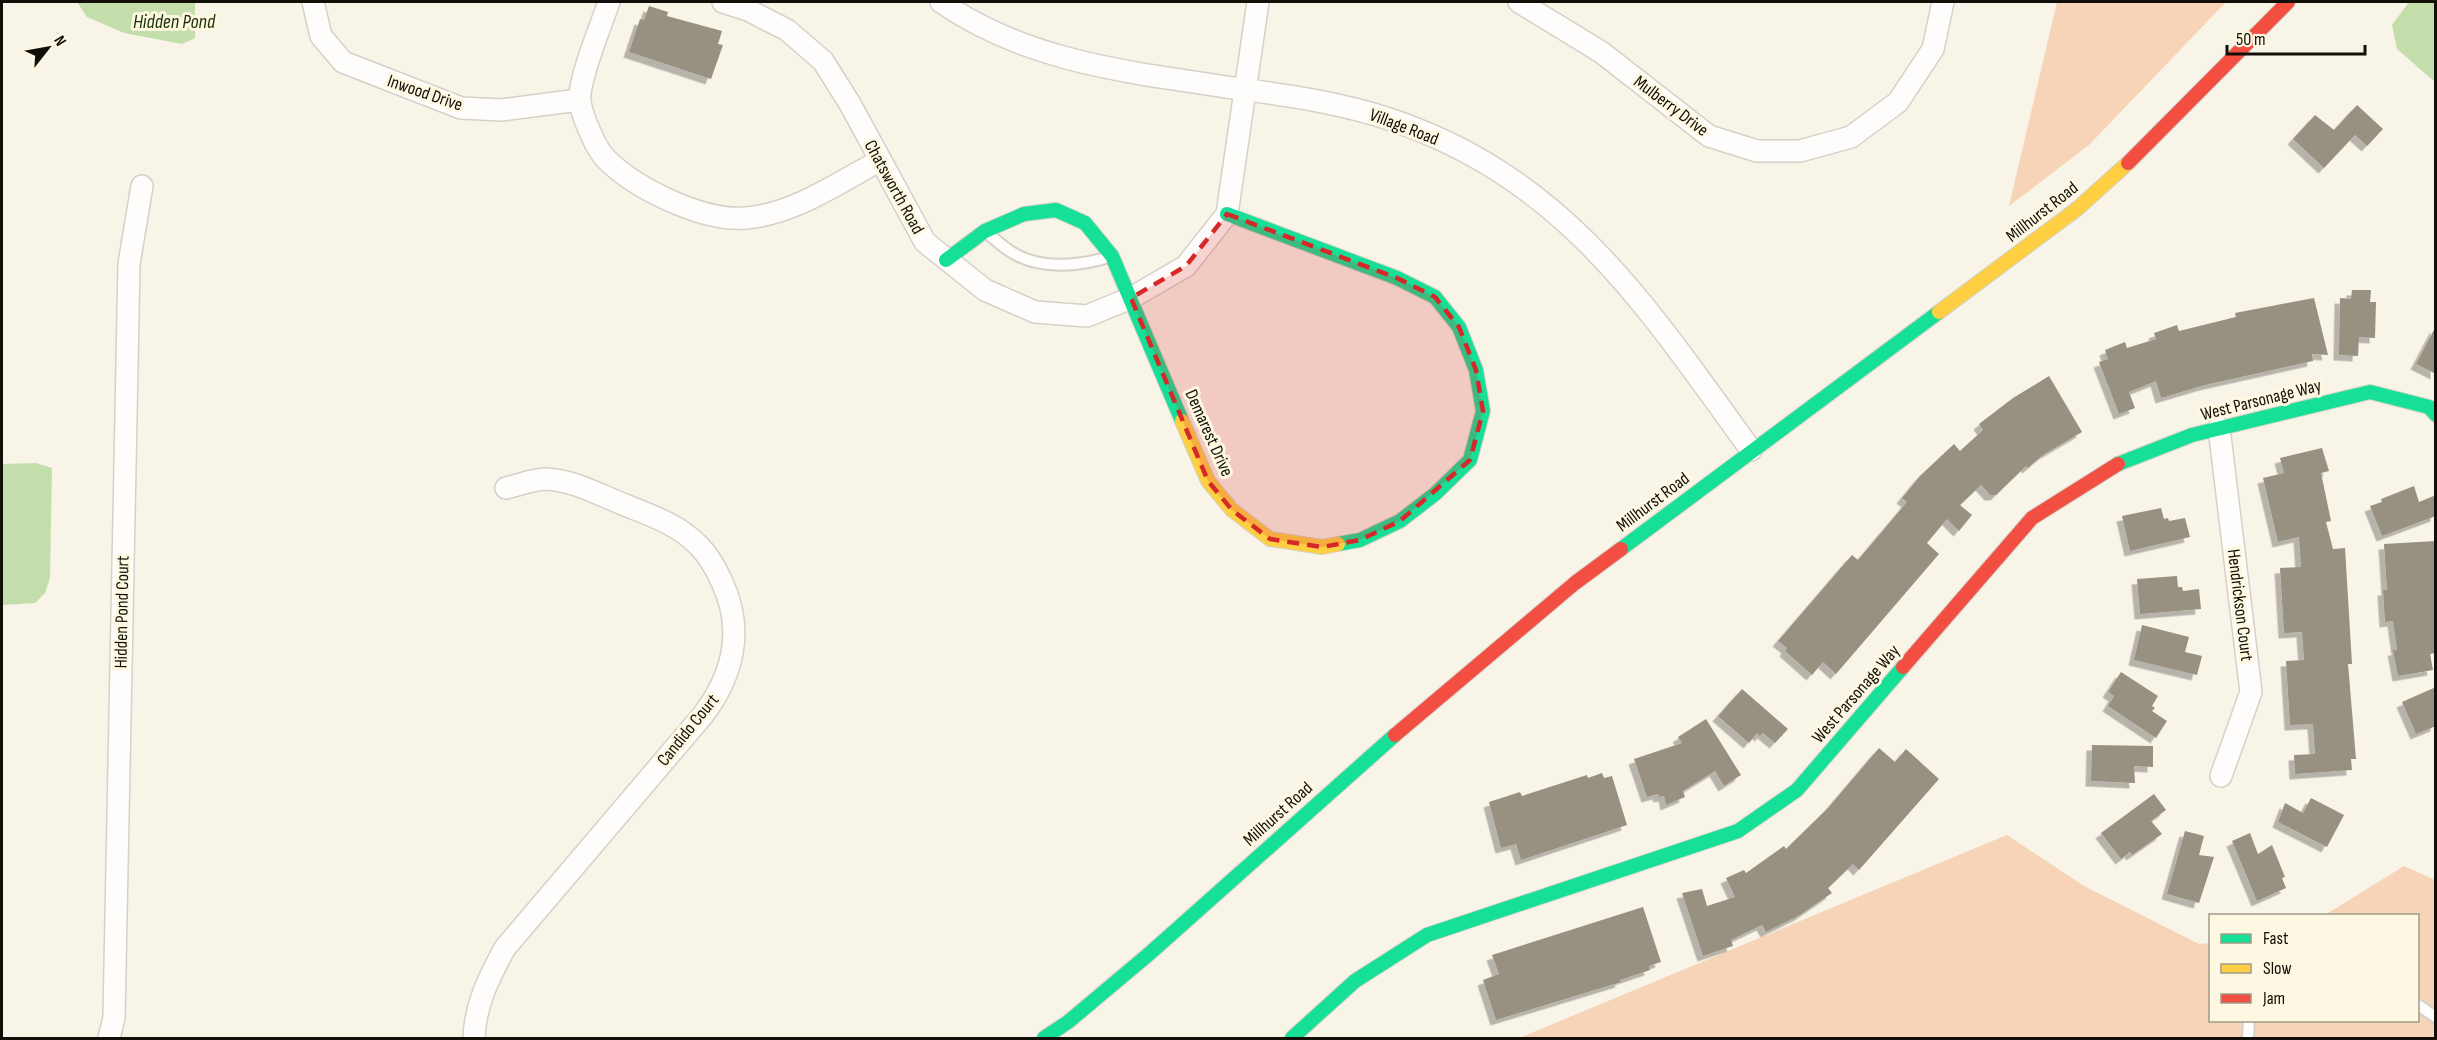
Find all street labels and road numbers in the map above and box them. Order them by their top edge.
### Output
street label: Inwood Drive [385,70,465,116]
street label: Mulberry Drive [1630,71,1712,141]
street label: Village Road [1366,104,1442,150]
street label: Chatsworth Road [860,136,928,238]
street label: Millhurst Road [2002,177,2082,247]
street label: West Parsonage Way [2199,375,2323,425]
street label: Demarest Drive [1181,386,1237,480]
street label: Millhurst Road [1612,468,1694,536]
street label: Hendrickson Court [2223,548,2257,663]
street label: Hidden Pond Court [111,555,133,669]
street label: West Parsonage Way [1808,641,1904,747]
street label: Candido Court [653,690,724,770]
street label: Millhurst Road [1239,778,1317,850]

